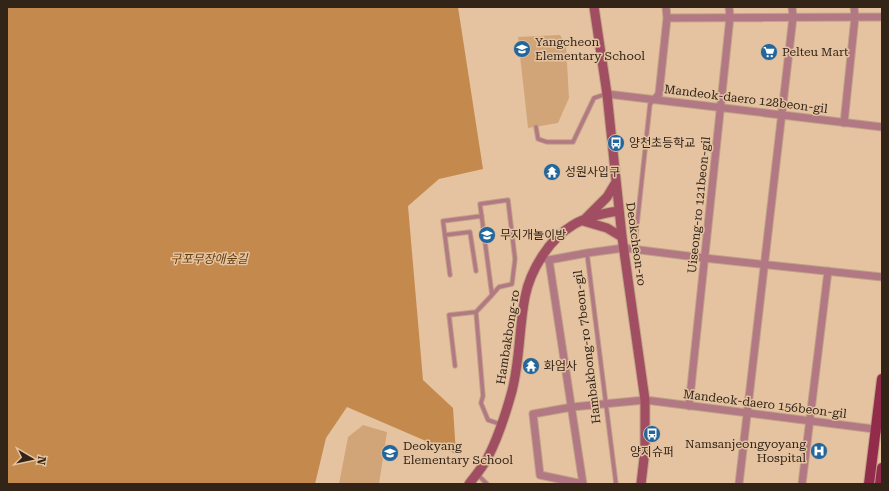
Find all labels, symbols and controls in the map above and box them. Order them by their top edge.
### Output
place label: Yangcheon Elementary School [535,35,645,63]
school or university icon: Yangcheon Elementary School [512,39,532,59]
supermarket icon: Pelteu Mart [759,42,779,62]
place label: Pelteu Mart [782,45,849,59]
street label: Mandeok-daero 128beon-gil [663,82,829,116]
bus stop icon: 양천초등학교 [606,133,626,153]
place label: 양천초등학교 [629,136,695,150]
street label: Uiseong-ro 121beon-gil [685,136,713,274]
temple icon: 성원사입구 [542,162,562,182]
place label: 성원사입구 [565,165,620,179]
street label: Deokcheon-ro [623,201,649,287]
school or university icon: 무지개놀이방 [477,225,497,245]
place label: 무지개놀이방 [500,228,566,242]
park label: 구포무장애숲길 [170,252,249,266]
street label: Hambakbong-ro 7beon-gil [571,269,603,425]
street label: Hambakbong-ro [494,289,522,385]
temple icon: 화엄사 [521,356,541,376]
place label: 화엄사 [544,359,577,373]
street label: Mandeok-daero 156beon-gil [682,387,848,421]
bus stop icon: 양지슈퍼 [642,424,662,444]
place label: Namsanjeongyoyang Hospital [685,437,806,465]
north arrow [12,439,52,479]
place label: Deokyang Elementary School [403,439,513,467]
hospital icon: Namsanjeongyoyang Hospital [809,441,829,461]
school or university icon: Deokyang Elementary School [380,443,400,463]
place label: 양지슈퍼 [630,445,674,459]
text: N [34,455,48,466]

